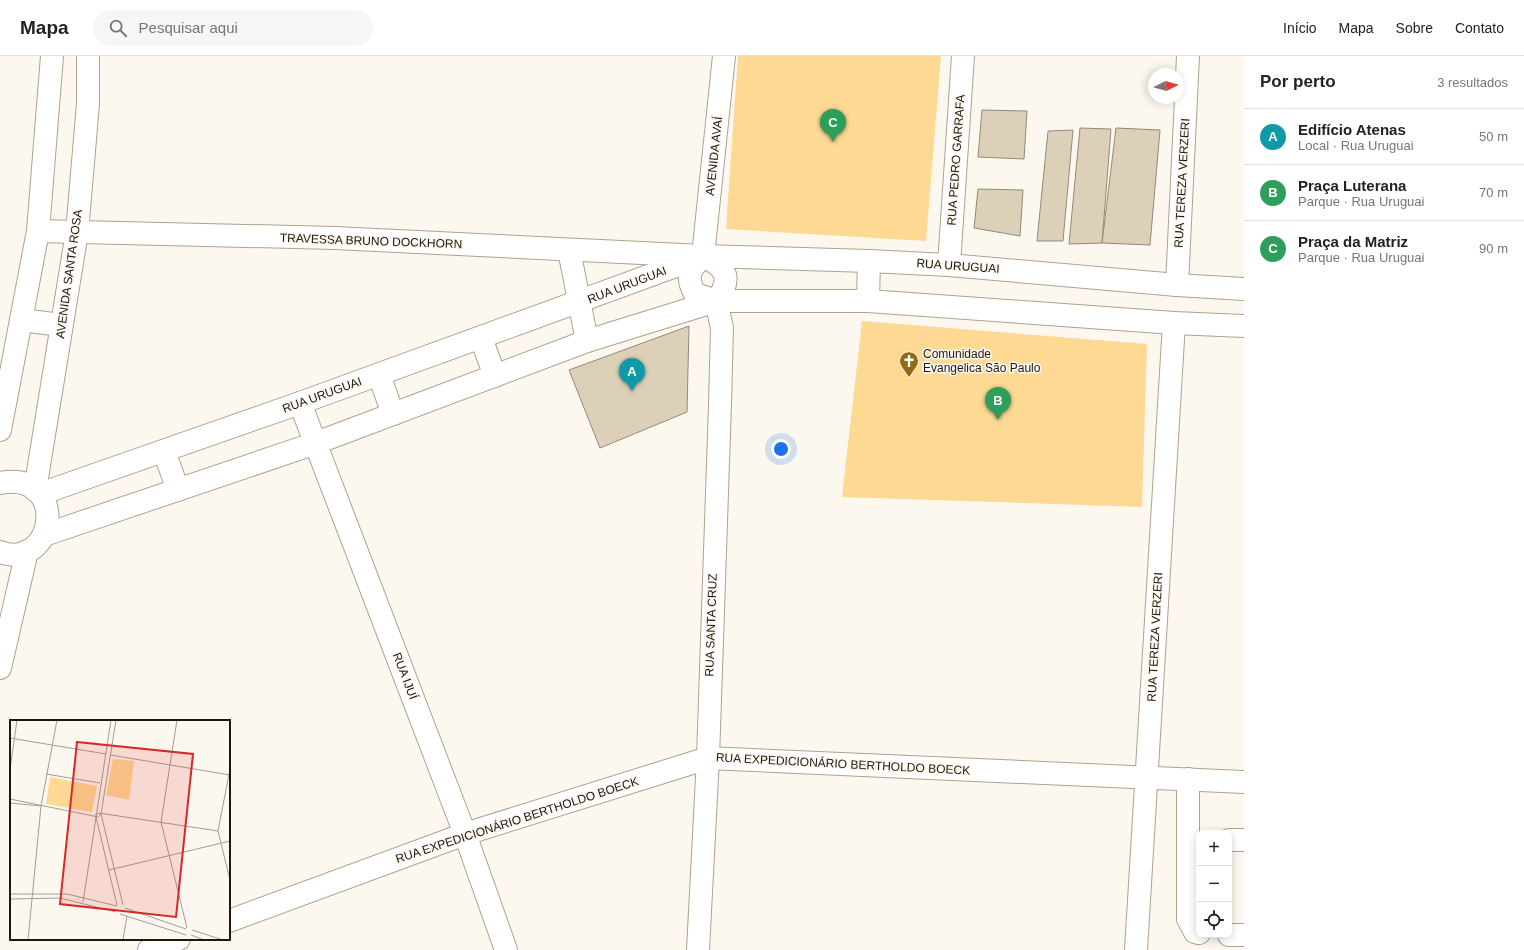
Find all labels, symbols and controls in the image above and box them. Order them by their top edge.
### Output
search box [93,10,373,46]
text: Mapa [20,17,69,38]
icon: search [107,17,129,39]
text: Pesquisar aqui [139,19,238,36]
text: Início [1283,20,1317,36]
text: Mapa [1339,20,1374,36]
text: Sobre [1396,20,1433,36]
text: Contato [1455,20,1504,36]
north arrow [1148,68,1184,104]
text: Por perto [1260,72,1336,91]
text: 3 resultados [1437,75,1508,90]
street label: RUA PEDRO GARRAFA [944,94,968,226]
pin: C [820,109,846,142]
street label: AVENIDA AVAÍ [702,115,725,196]
street label: RUA TEREZA VERZERI [1172,118,1192,248]
text: Edifício Atenas [1298,121,1406,138]
text: A [1268,129,1278,144]
text: 50 m [1479,129,1508,144]
text: Local · Rua Uruguai [1298,138,1414,153]
text: Praça Luterana [1298,177,1406,194]
text: B [1268,185,1278,200]
text: 70 m [1479,185,1508,200]
text: Parque · Rua Uruguai [1298,194,1424,209]
street label: AVENIDA SANTA ROSA [53,209,85,339]
street label: TRAVESSA BRUNO DOCKHORN [280,231,462,251]
text: Praça da Matriz [1298,233,1408,250]
text: C [1268,241,1278,256]
text: 90 m [1479,241,1508,256]
text: Parque · Rua Uruguai [1298,250,1424,265]
street label: RUA URUGUAI [916,256,1000,276]
street label: RUA URUGUAI [586,264,668,306]
place label: Comunidade Evangelica São Paulo [923,347,1041,375]
church icon: Comunidade Evangelica São Paulo [898,350,920,378]
pin: A [619,358,645,391]
street label: RUA URUGUAI [280,374,364,416]
pin: B [985,387,1011,420]
your location [771,439,791,459]
street label: RUA TEREZA VERZERI [1145,572,1165,702]
street label: RUA SANTA CRUZ [702,573,720,677]
street label: RUA IJUÍ [390,650,422,702]
inset map [10,720,230,940]
street label: RUA EXPEDICIONÁRIO BERTHOLDO BOECK [716,749,971,778]
street label: RUA EXPEDICIONÁRIO BERTHOLDO BOECK [393,773,640,866]
map controls [1196,830,1232,938]
button: + [1196,830,1232,866]
button: − [1196,866,1232,902]
button: locate [1196,902,1232,938]

